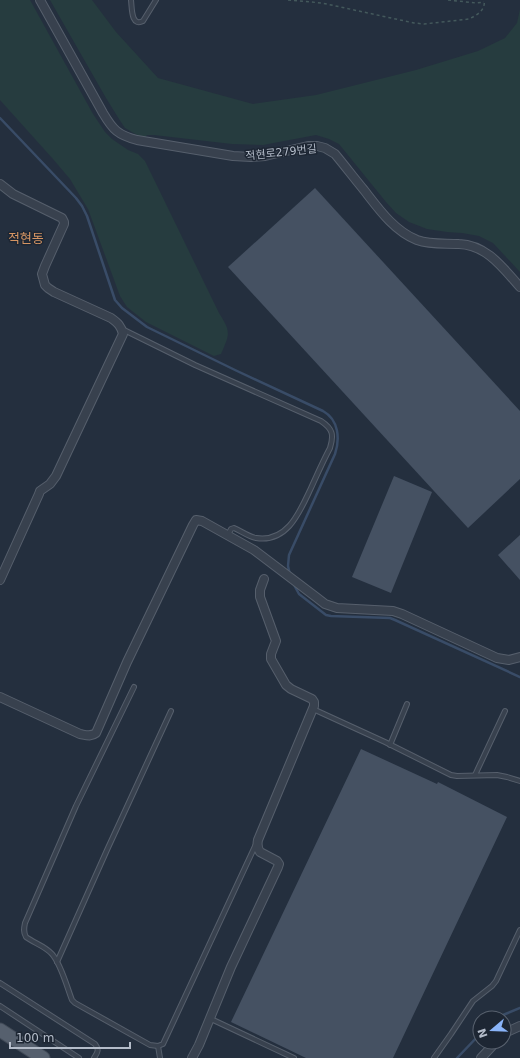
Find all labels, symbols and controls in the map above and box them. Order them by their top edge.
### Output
street label: 적현로279번길 [245,142,317,163]
district label: 적현동 [8,231,44,246]
north arrow [472,1010,512,1050]
scale bar [10,1024,130,1050]
text: N [475,1027,491,1040]
text: 100 m [16,1031,54,1045]

